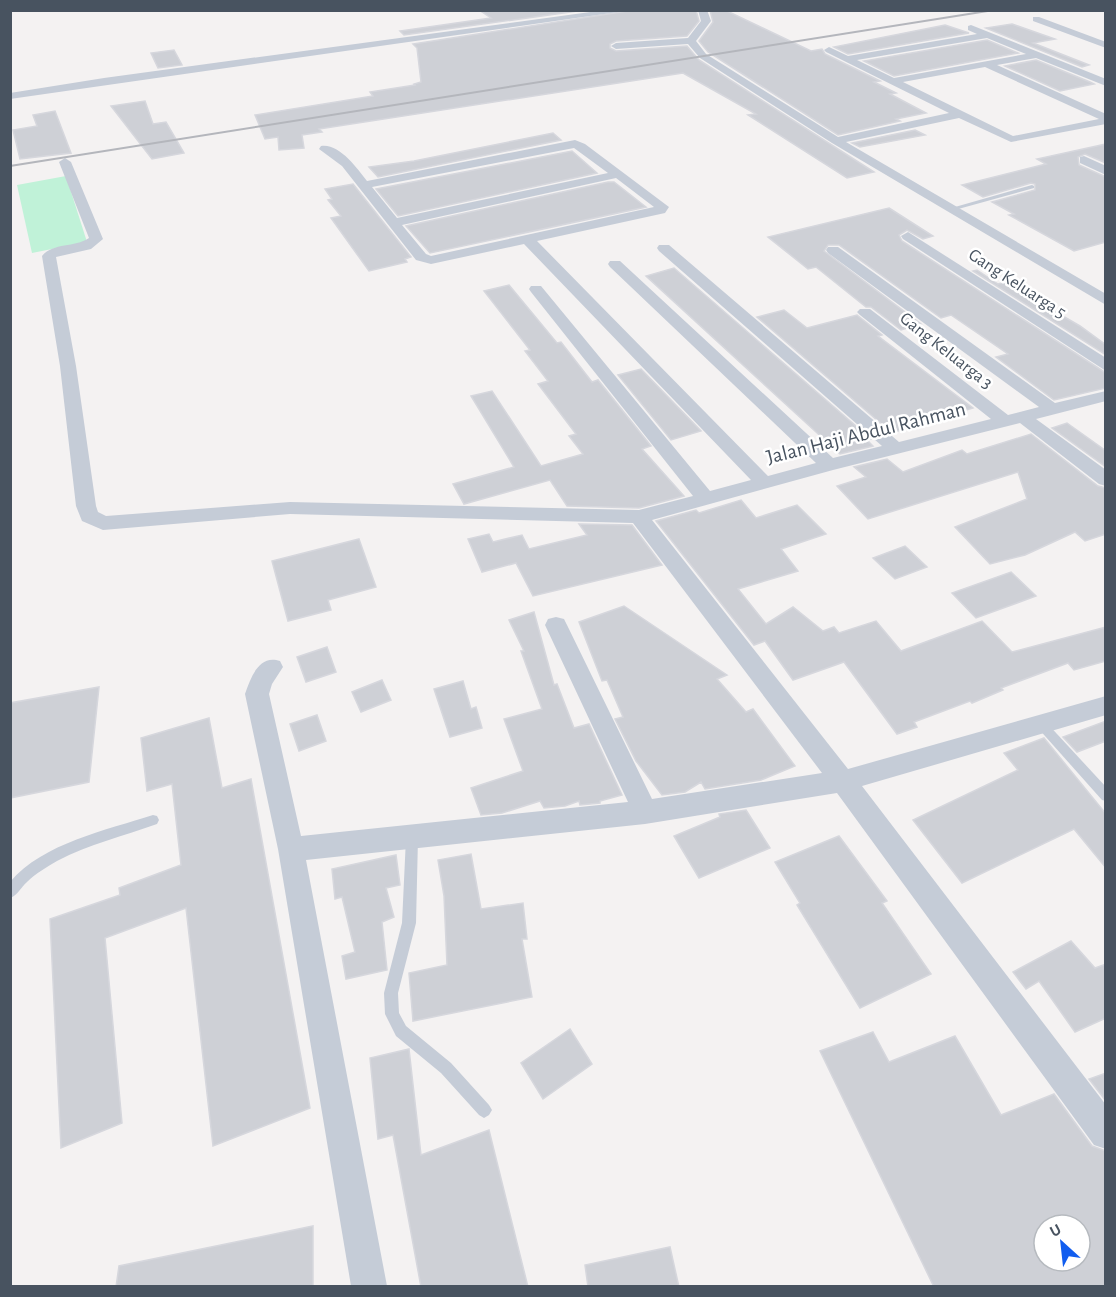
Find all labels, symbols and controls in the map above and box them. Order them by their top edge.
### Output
street label: Gang Keluarga 5 [965,246,1069,322]
street label: Gang Keluarga 3 [896,309,996,393]
street label: Jalan Haji Abdul Rahman [764,398,968,468]
north arrow [1032,1213,1092,1273]
text: U [1047,1221,1064,1240]

